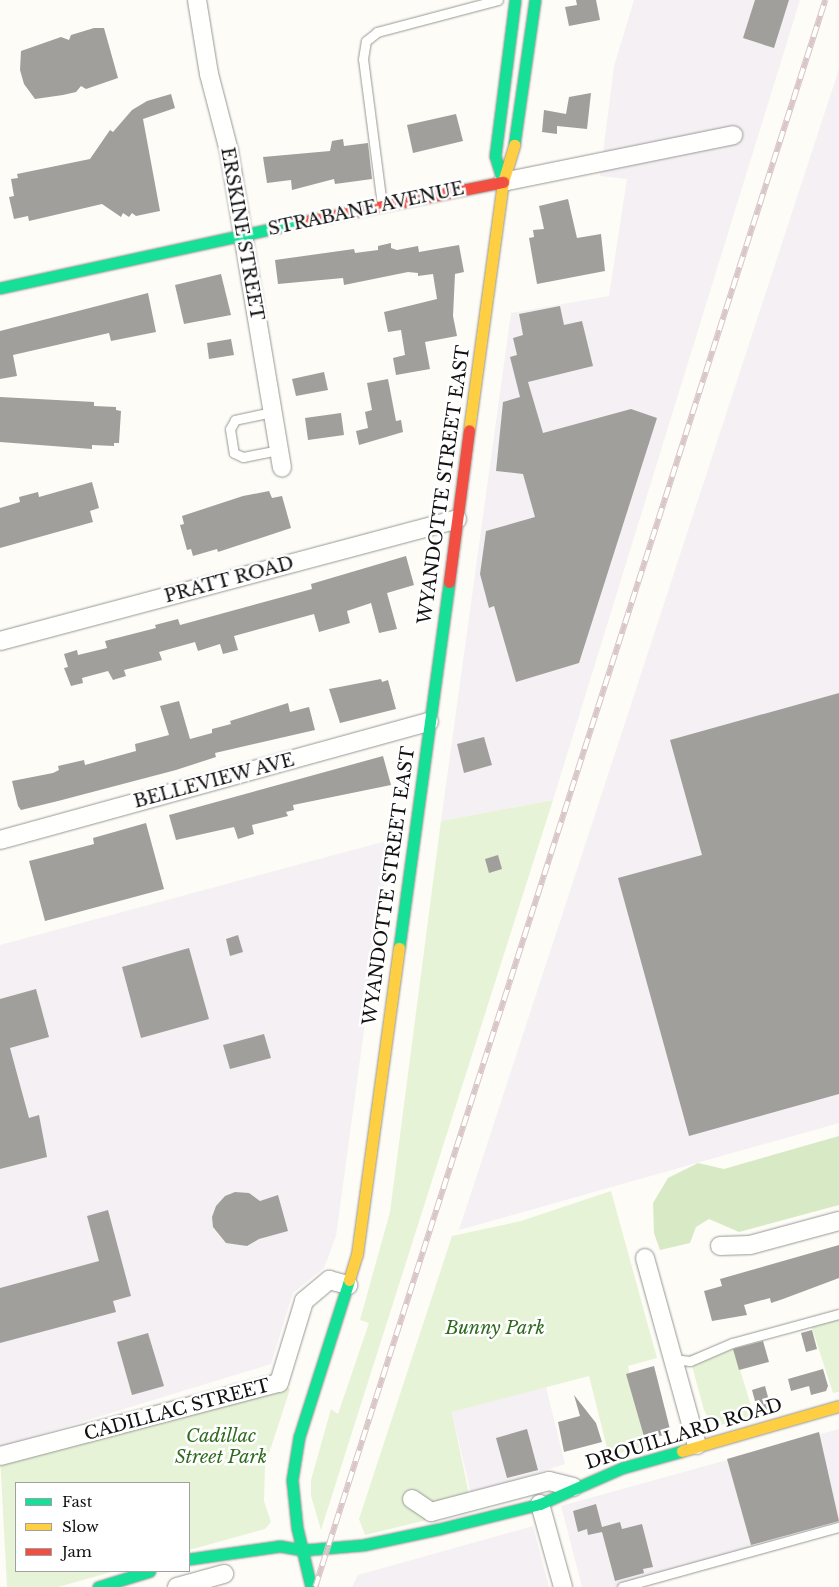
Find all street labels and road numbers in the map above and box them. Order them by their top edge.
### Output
street label: ERSKINE STREET [216,146,268,322]
street label: STRABANE AVENUE [266,178,466,240]
street label: WYANDOTTE STREET EAST [414,344,474,626]
street label: PRATT ROAD [162,552,296,608]
street label: WYANDOTTE STREET EAST [359,745,419,1027]
street label: BELLEVIEW AVE [131,749,297,813]
street label: CADILLAC STREET [82,1375,272,1445]
street label: DROUILLARD ROAD [583,1394,785,1474]

